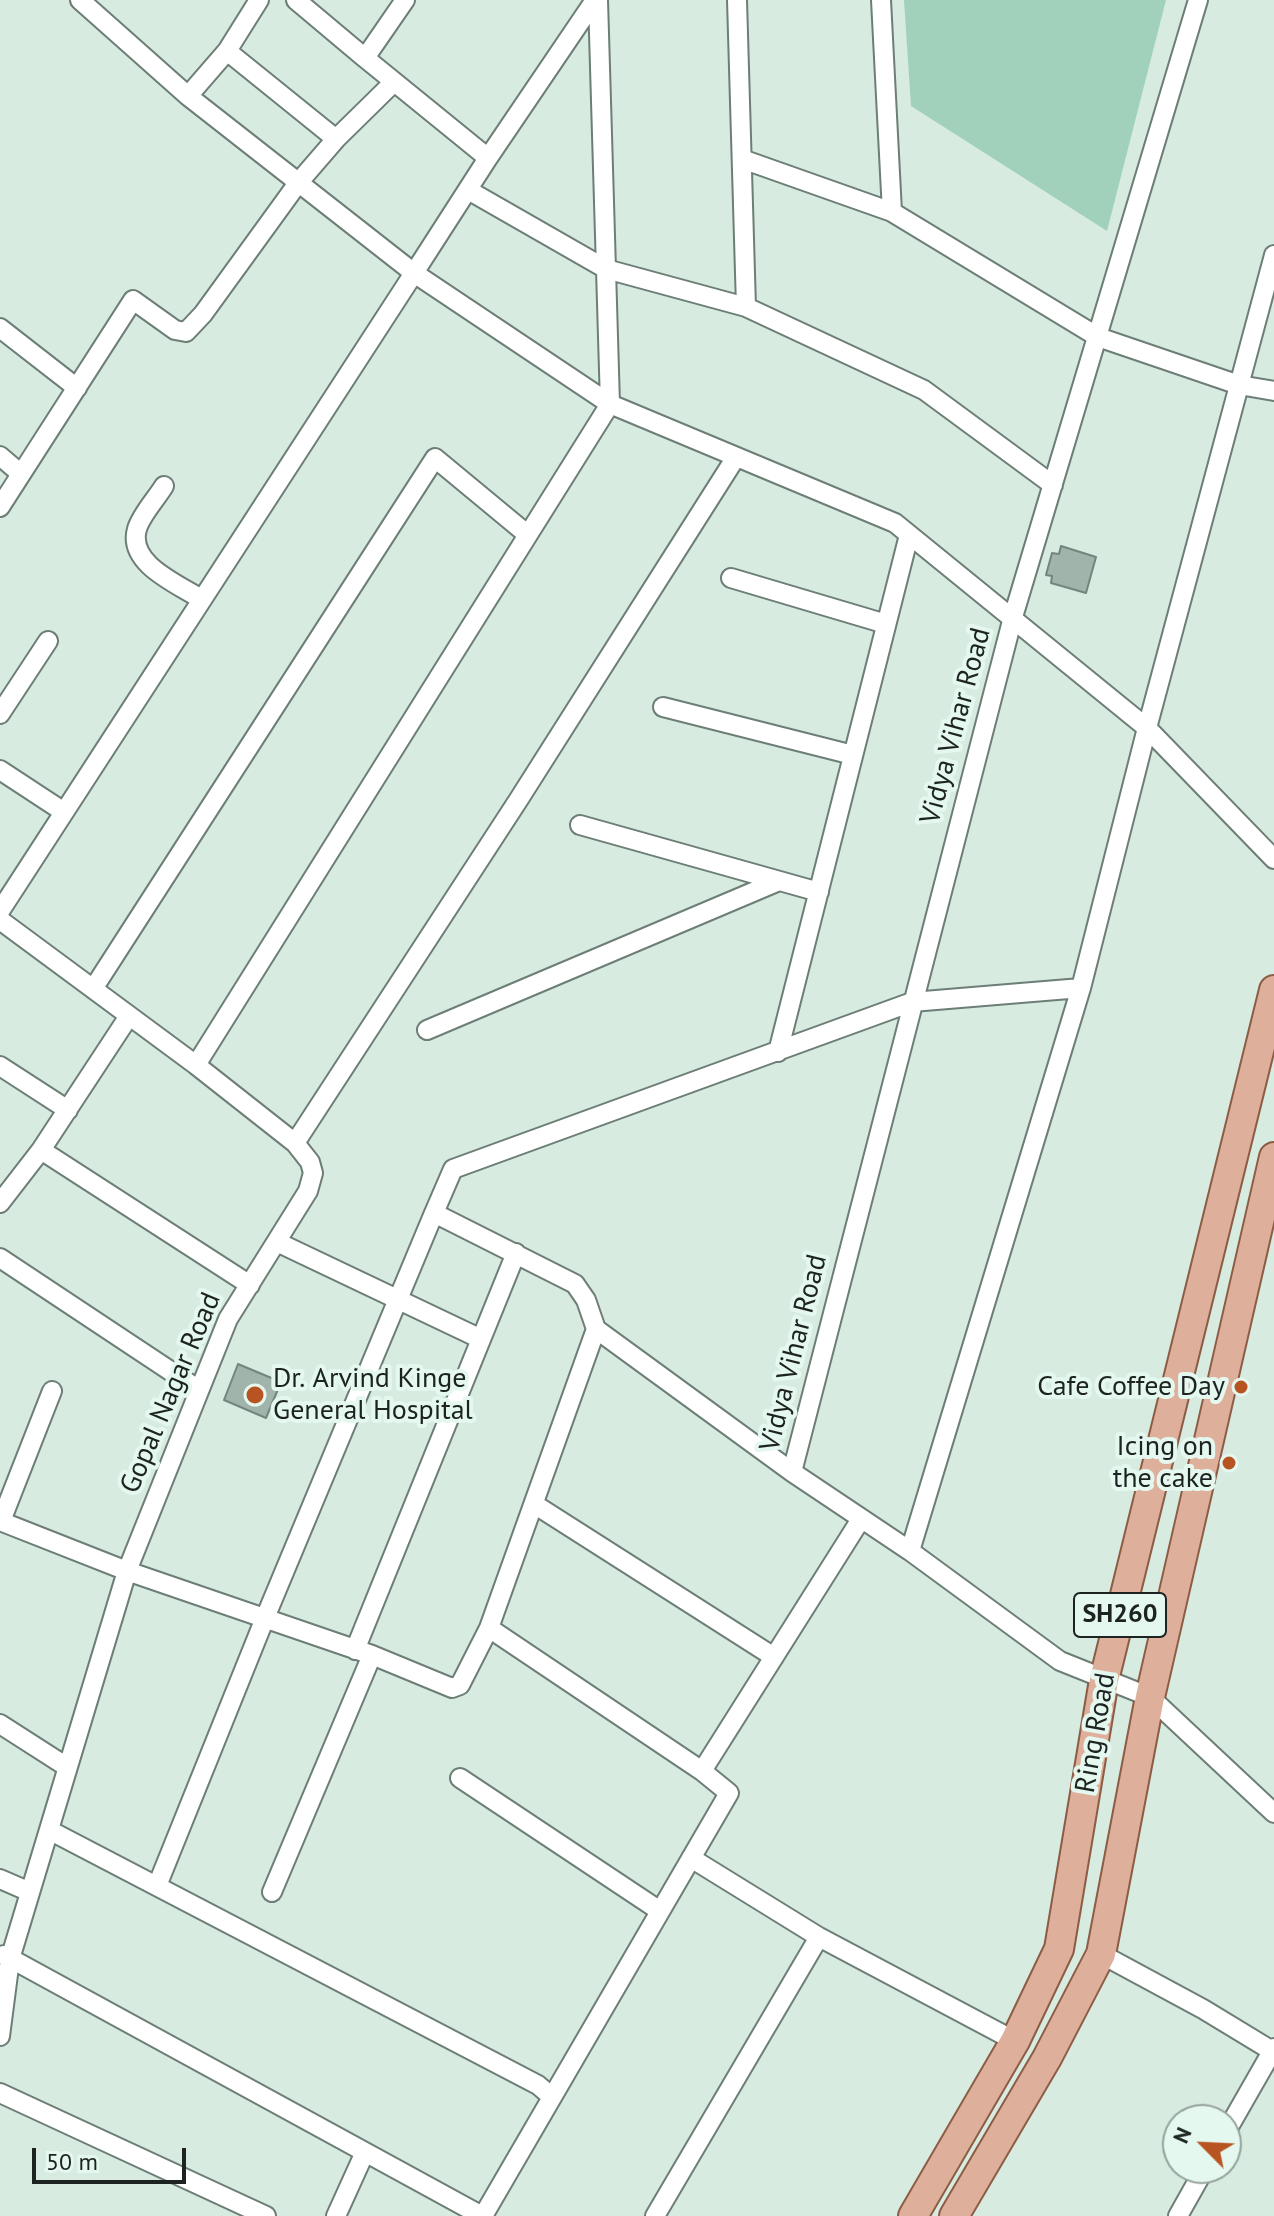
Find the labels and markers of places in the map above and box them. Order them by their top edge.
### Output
place label: Dr. Arvind Kinge General Hospital [273,1362,473,1428]
place label: Cafe Coffee Day [1037,1370,1225,1404]
marker: Cafe Coffee Day [1232,1378,1250,1396]
marker: Dr. Arvind Kinge General Hospital [244,1384,266,1406]
place label: Icing on the cake [1113,1430,1213,1496]
marker: Icing on the cake [1220,1454,1238,1472]

